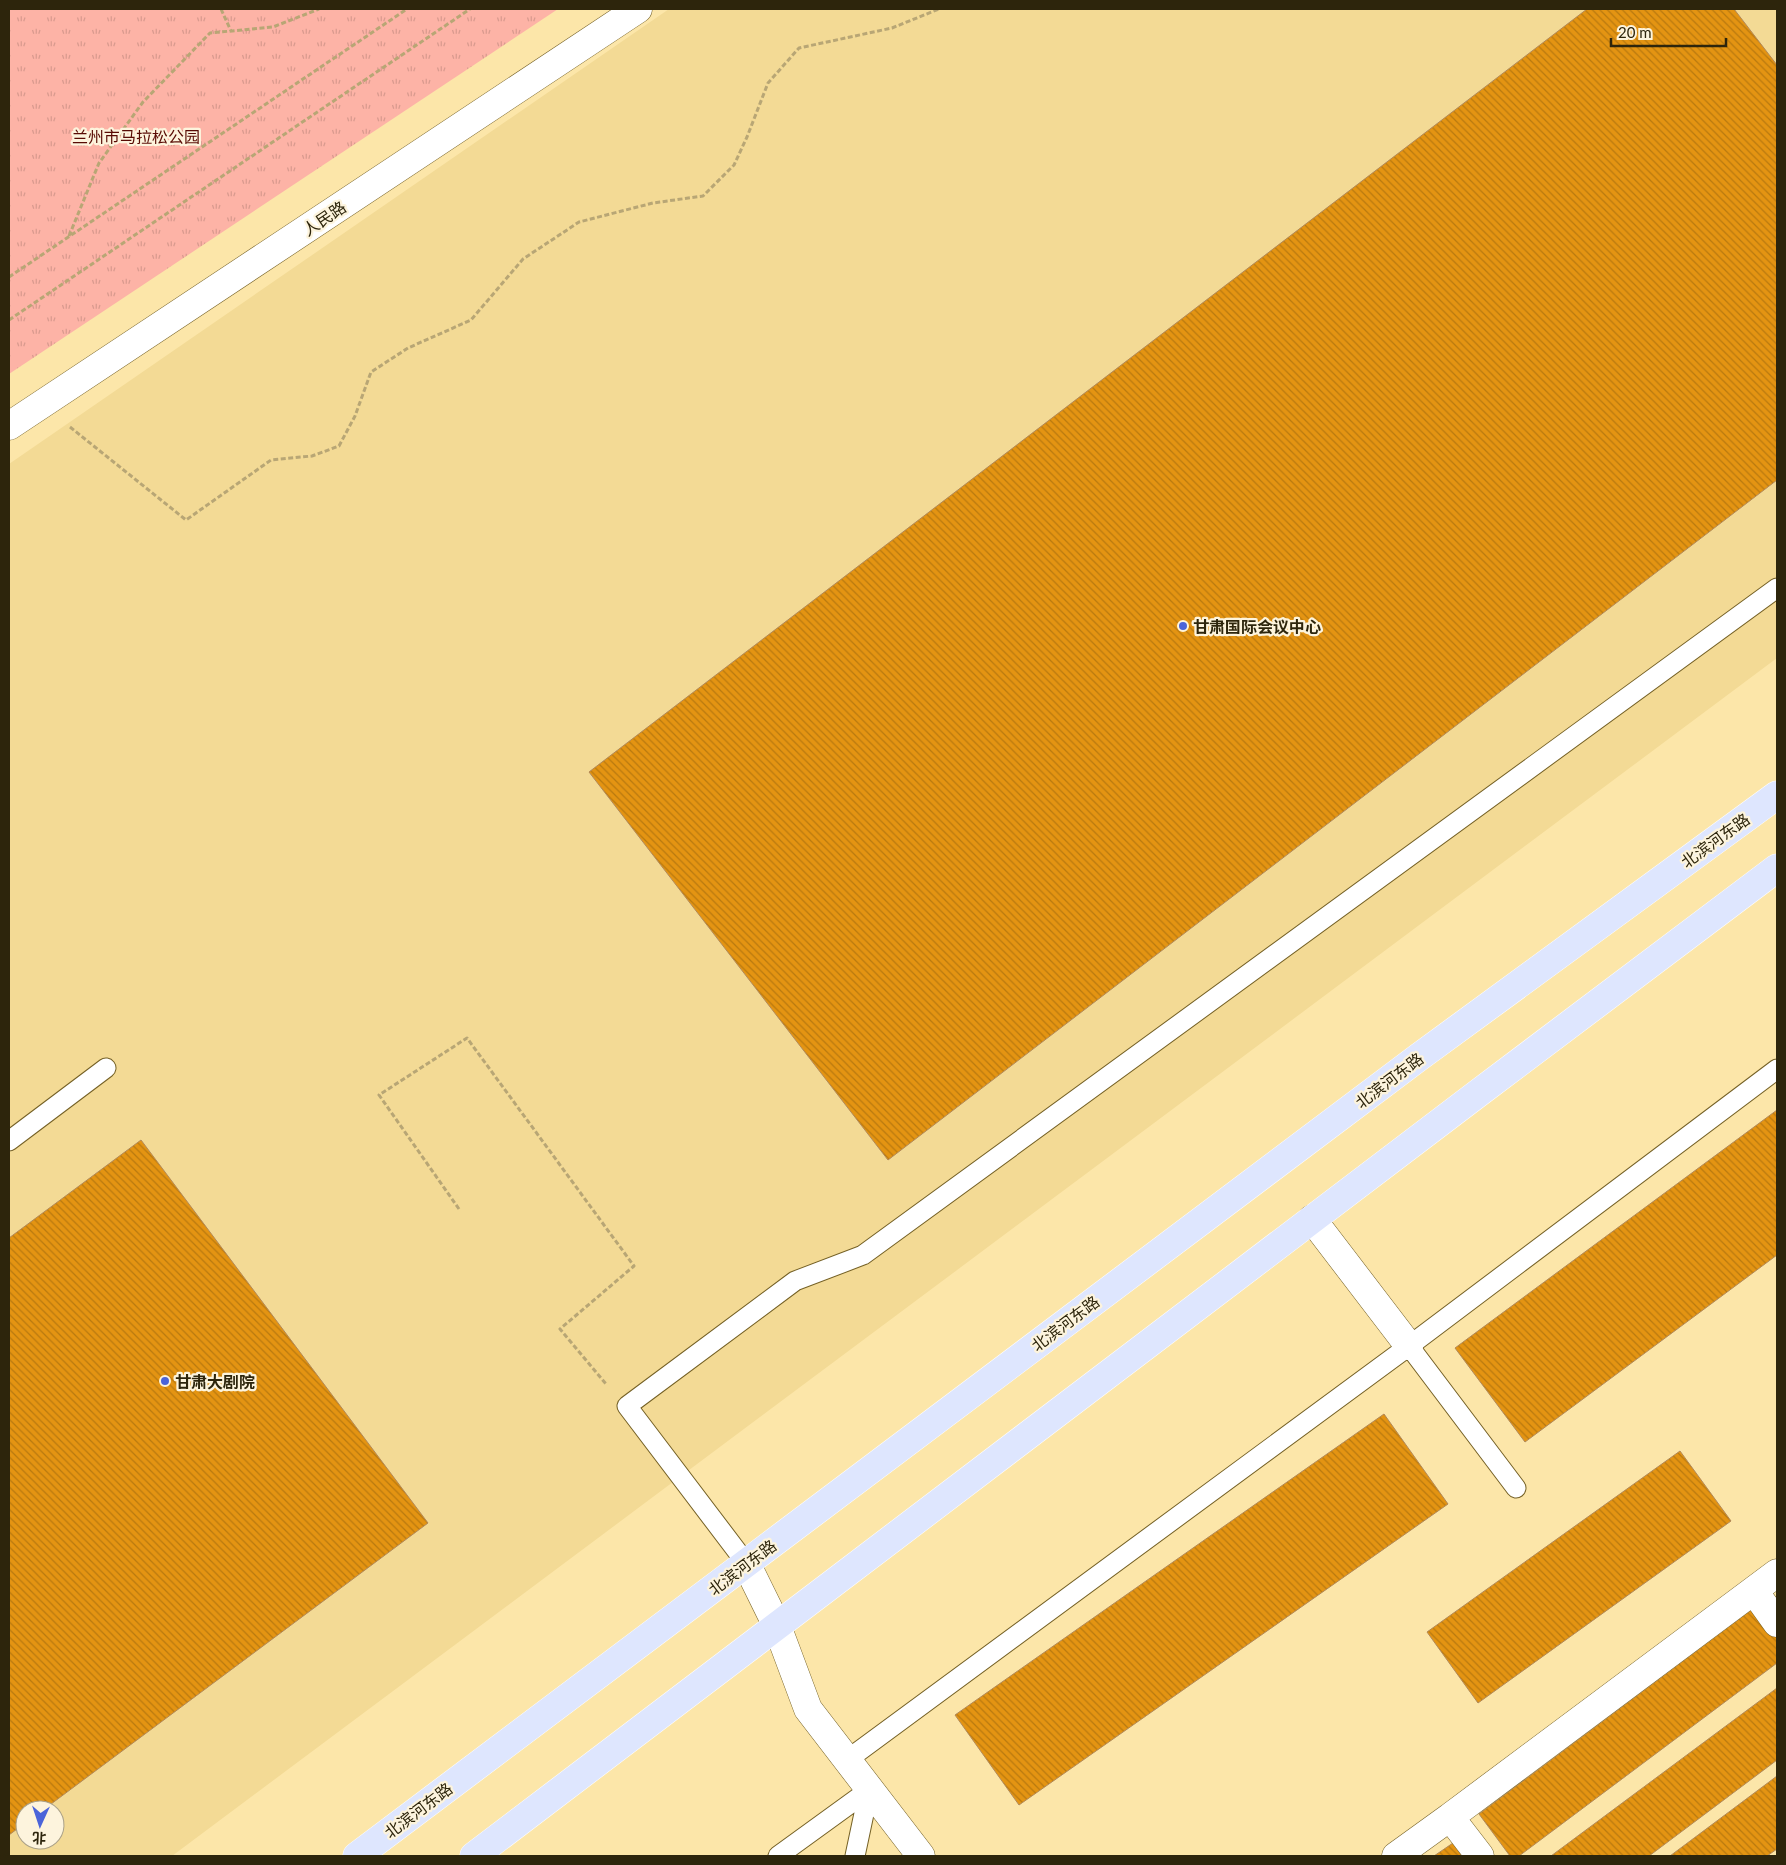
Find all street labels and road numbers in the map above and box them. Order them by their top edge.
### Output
street label: 人民路 [299,197,349,239]
street label: 北滨河东路 [1677,809,1753,871]
street label: 北滨河东路 [1351,1048,1427,1112]
street label: 北滨河东路 [1027,1291,1103,1355]
street label: 北滨河东路 [704,1535,780,1599]
street label: 北滨河东路 [380,1778,456,1842]

